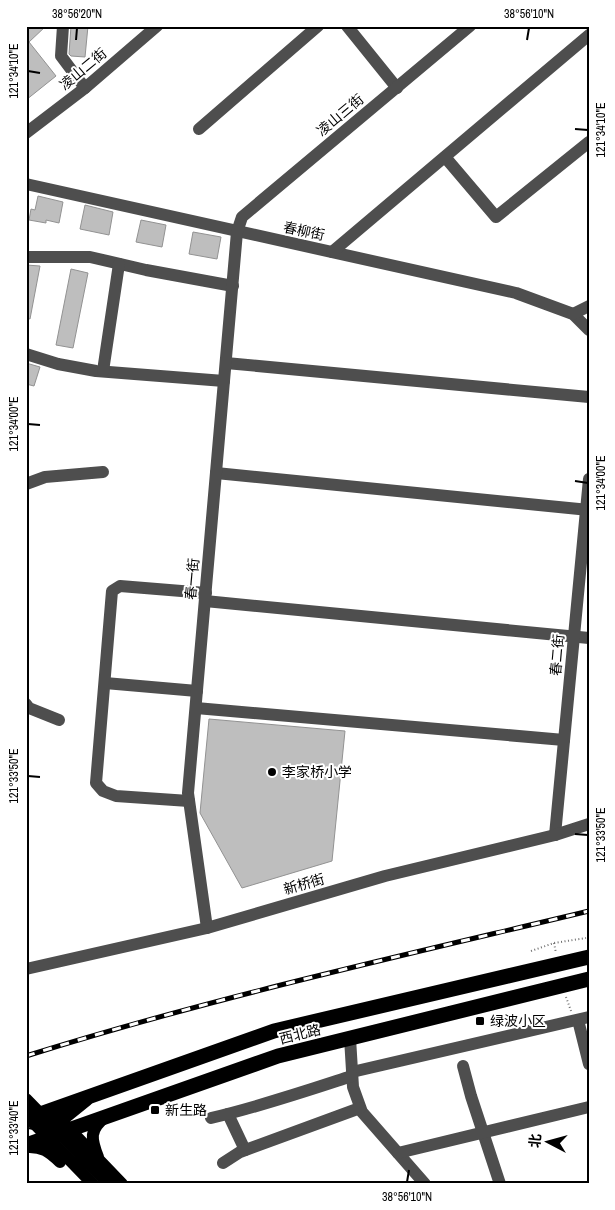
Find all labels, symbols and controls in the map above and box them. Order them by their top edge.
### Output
text: 38°56'20"N [52,6,102,22]
text: 38°56'10"N [504,6,554,22]
text: 121°34'10"E [6,43,22,99]
street label: 凌山二街 [56,44,110,94]
street label: 凌山三街 [313,90,367,140]
text: 121°34'10"E [593,102,609,158]
street label: 春柳街 [282,218,326,244]
text: 121°34'00"E [6,396,22,452]
text: 121°34'00"E [593,455,609,511]
street label: 春一街 [181,557,203,601]
street label: 春二街 [546,633,568,677]
text: 121°33'50"E [6,748,22,804]
place label: 李家桥小学 [282,763,352,781]
marker: 李家桥小学 [266,766,278,778]
text: 121°33'50"E [593,807,609,863]
street label: 新桥街 [281,870,327,898]
place label: 绿波小区 [490,1012,546,1030]
marker: 绿波小区 [474,1015,486,1027]
street label: 西北路 [277,1020,323,1048]
text: 121°33'40"E [6,1100,22,1156]
place label: 新生路 [165,1101,207,1119]
marker: 新生路 [149,1104,161,1116]
north arrow [522,1118,572,1168]
text: 北 [525,1133,545,1149]
text: 38°56'10"N [382,1189,432,1205]

